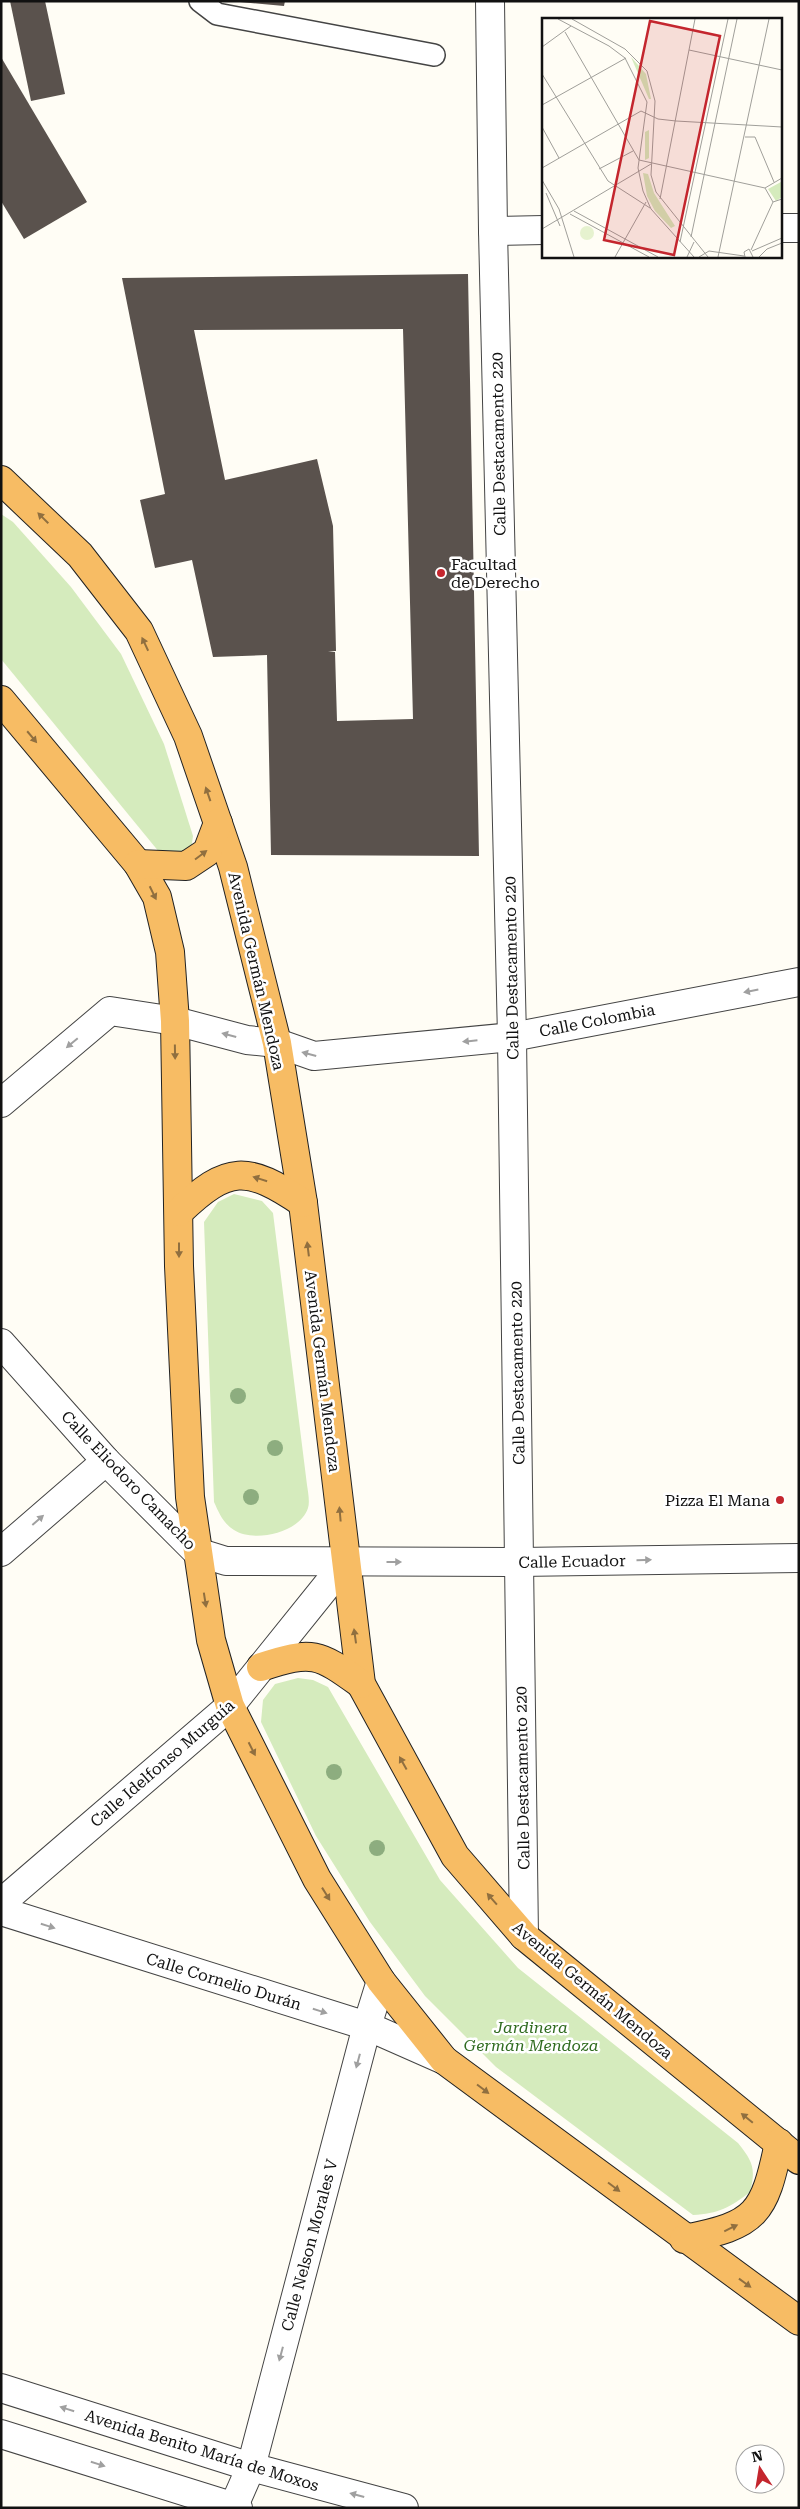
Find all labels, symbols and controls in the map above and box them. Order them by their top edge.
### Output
inset map [542,18,782,258]
street label: Calle Destacamento 220 [487,352,510,536]
one-way arrow [38,513,50,525]
place label: Facultad de Derecho [451,555,540,592]
marker: Facultad de Derecho [435,567,447,579]
one-way arrow [141,637,149,651]
one-way arrow [27,731,38,744]
one-way arrow [204,786,212,801]
one-way arrow [194,850,207,861]
street label: Avenida Germán Mendoza [224,870,289,1072]
street label: Calle Destacamento 220 [500,876,523,1060]
one-way arrow [149,885,158,900]
one-way arrow [743,987,758,995]
street label: Calle Colombia [538,1000,657,1041]
one-way arrow [222,1031,237,1039]
one-way arrow [66,1037,79,1048]
one-way arrow [462,1037,478,1045]
one-way arrow [172,1045,180,1061]
one-way arrow [301,1050,317,1058]
one-way arrow [253,1175,268,1182]
one-way arrow [304,1240,312,1256]
one-way arrow [175,1242,183,1258]
street label: Avenida Germán Mendoza [301,1269,344,1473]
street label: Calle Destacamento 220 [506,1281,529,1465]
street label: Calle Eliodoro Camacho [57,1407,200,1554]
place label: Pizza El Mana [665,1491,770,1510]
marker: Pizza El Mana [774,1494,786,1506]
one-way arrow [336,1506,344,1522]
one-way arrow [31,1515,44,1526]
street label: Calle Ecuador [518,1551,626,1572]
one-way arrow [636,1556,652,1564]
one-way arrow [386,1558,402,1566]
one-way arrow [201,1593,209,1609]
one-way arrow [350,1628,358,1644]
street label: Calle Destacamento 220 [511,1686,534,1870]
street label: Calle Idelfonso Murguía [86,1695,238,1831]
one-way arrow [248,1742,256,1756]
one-way arrow [399,1756,407,1771]
one-way arrow [321,1887,331,1900]
one-way arrow [486,1892,497,1905]
street label: Avenida Germán Mendoza [509,1918,677,2063]
one-way arrow [40,1923,55,1930]
street label: Calle Cornelio Durán [144,1949,304,2014]
one-way arrow [312,2008,327,2016]
park label: Jardinera Germán Mendoza [464,2018,599,2055]
one-way arrow [354,2054,362,2069]
one-way arrow [476,2084,489,2095]
one-way arrow [741,2113,754,2124]
street label: Calle Nelson Morales V [277,2156,342,2333]
one-way arrow [607,2181,620,2192]
one-way arrow [724,2223,738,2231]
one-way arrow [738,2278,752,2288]
one-way arrow [276,2346,284,2361]
one-way arrow [59,2405,74,2413]
street label: Avenida Benito María de Moxos [82,2406,322,2495]
north arrow [735,2444,785,2494]
text: N [750,2447,764,2465]
one-way arrow [91,2460,106,2468]
one-way arrow [349,2491,364,2499]

